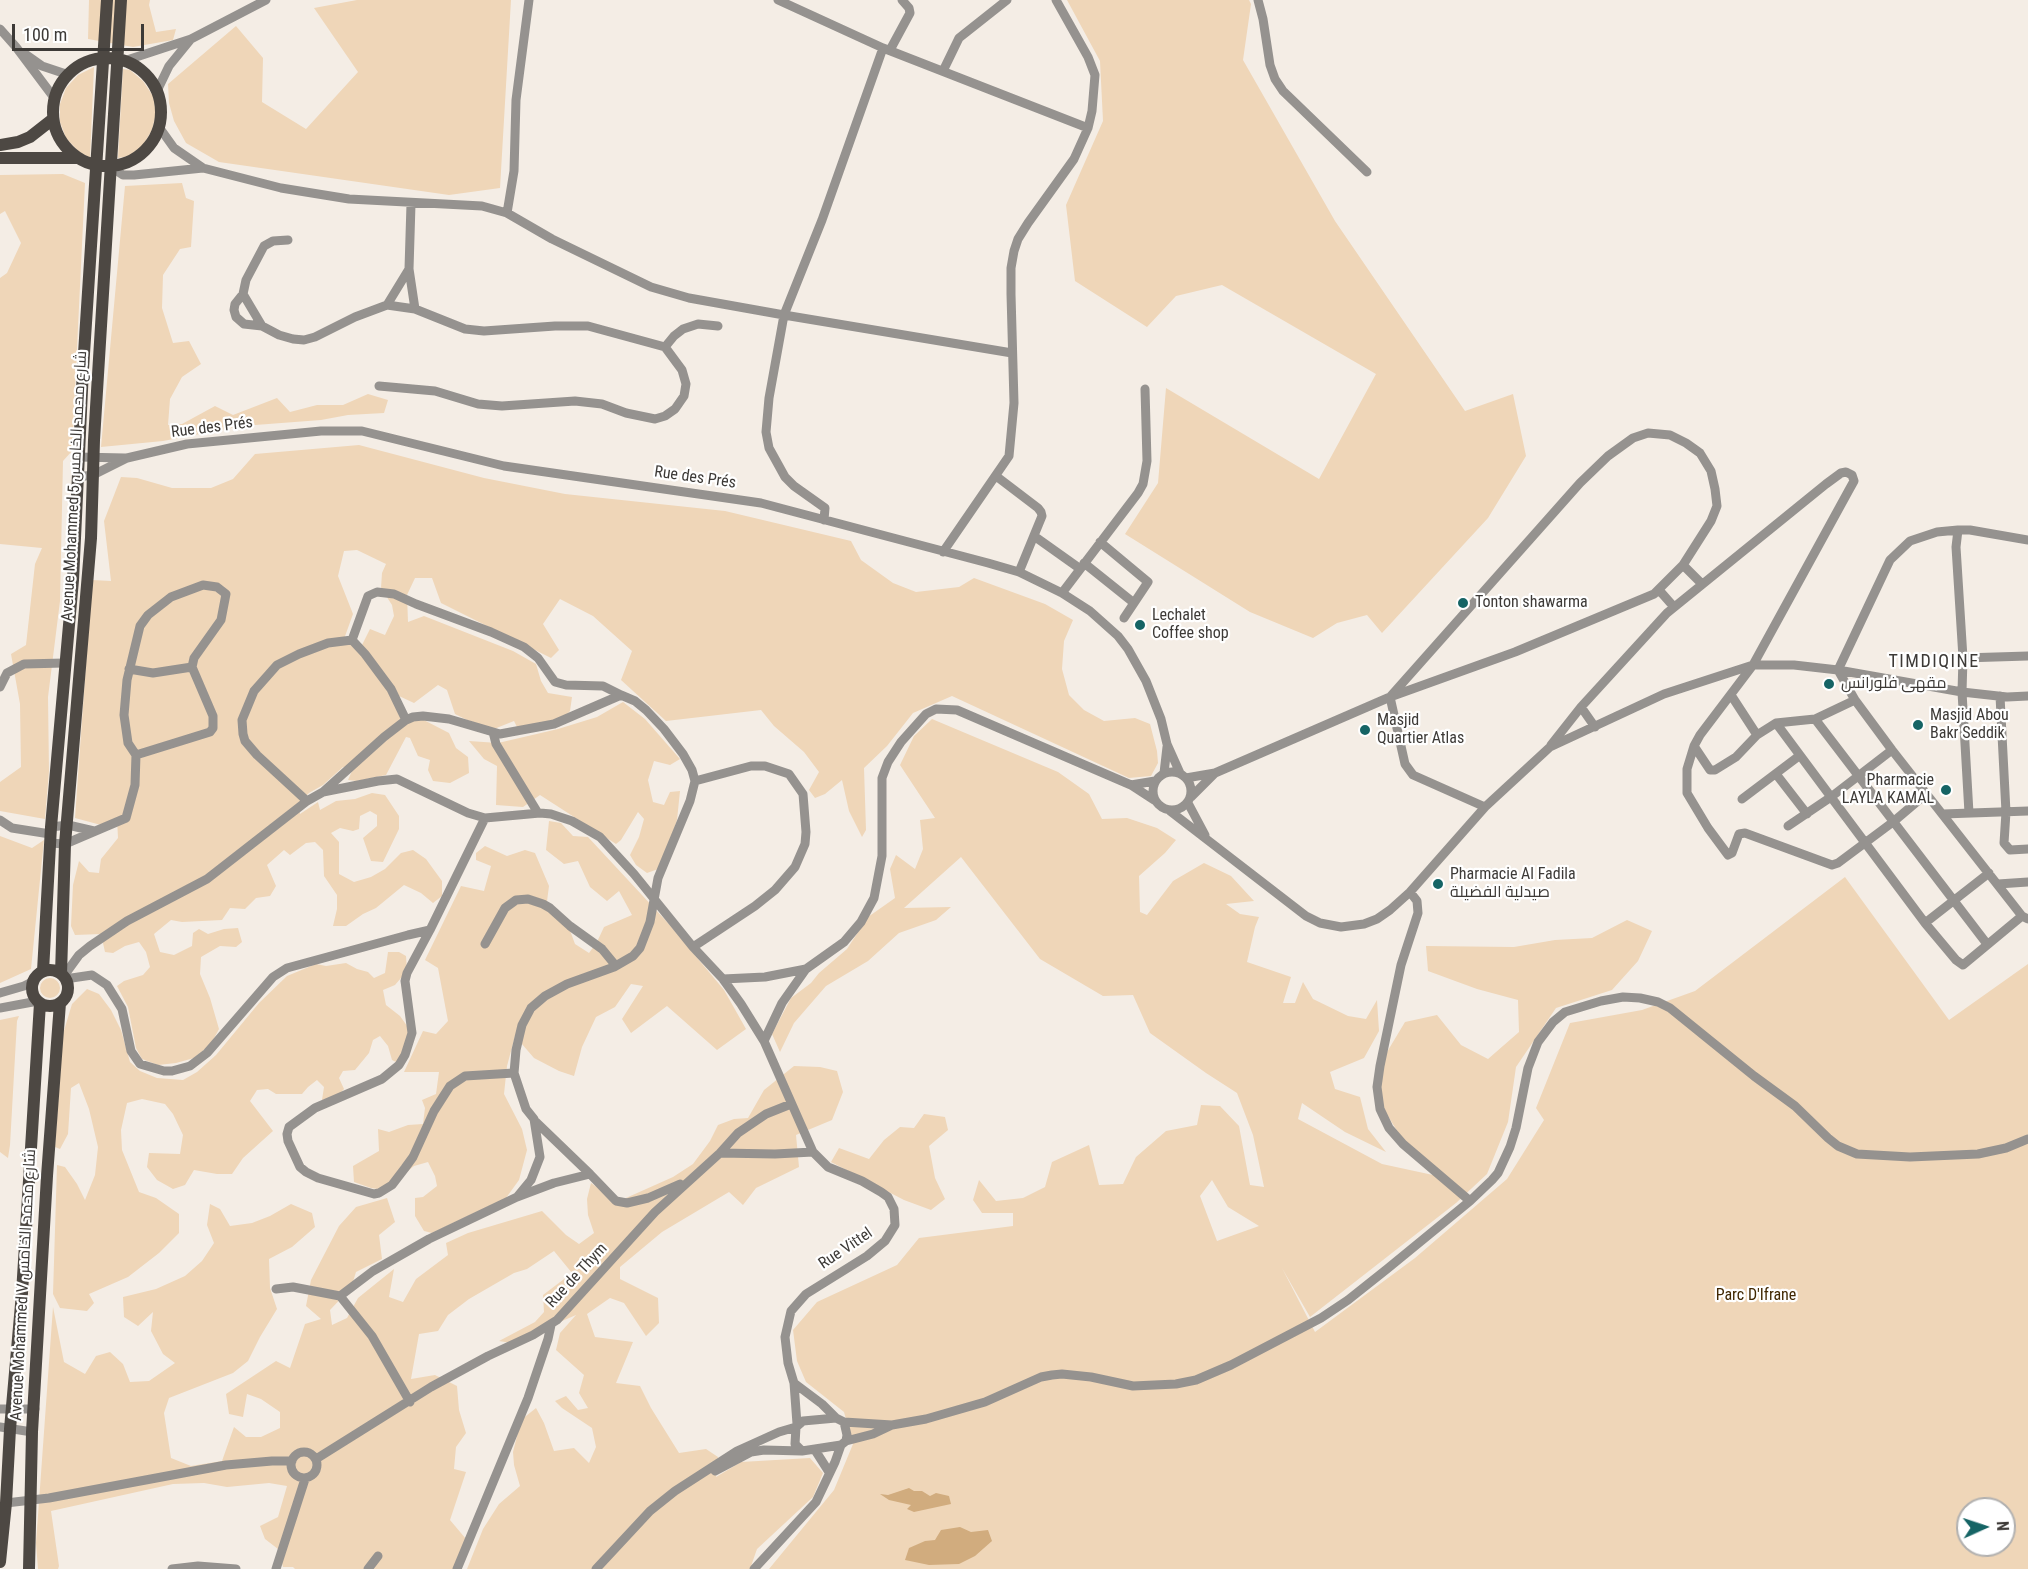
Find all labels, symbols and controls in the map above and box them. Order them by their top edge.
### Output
scale bar [15,12,147,50]
text: 100 m [23,24,67,45]
street label: Avenue Mohammed 5 شارع محمد الخامس [58,350,92,622]
street label: Rue des Prés [170,413,254,443]
street label: Rue des Prés [653,463,737,493]
place label: Tonton shawarma [1475,593,1588,613]
marker: Tonton shawarma [1456,596,1470,610]
place label: Lechalet Coffee shop [1152,606,1229,644]
marker: Lechalet Coffee shop [1133,618,1147,632]
district label: TIMDIQINE [1888,651,1980,673]
place label: مقهى فلورانس [1841,674,1946,694]
marker: مقهى فلورانس [1822,677,1836,691]
place label: Masjid Abou Bakr Seddik [1930,706,2009,744]
place label: Masjid Quartier Atlas [1377,711,1464,749]
marker: Masjid Abou Bakr Seddik [1911,718,1925,732]
marker: Masjid Quartier Atlas [1358,723,1372,737]
place label: Pharmacie LAYLA KAMAL [1842,771,1934,809]
marker: Pharmacie LAYLA KAMAL [1939,783,1953,797]
place label: Pharmacie Al Fadila صيدلية الفضيلة [1450,865,1576,903]
marker: Pharmacie Al Fadila صيدلية الفضيلة [1431,877,1445,891]
street label: Avenue Mohammed V شارع محمد الخامس [7,1149,41,1421]
street label: Rue Vittel [815,1224,877,1274]
street label: Rue de Thym [542,1240,612,1312]
park label: Parc D'Ifrane [1716,1286,1796,1306]
north arrow [1956,1497,2016,1557]
text: N [1993,1521,2012,1532]

